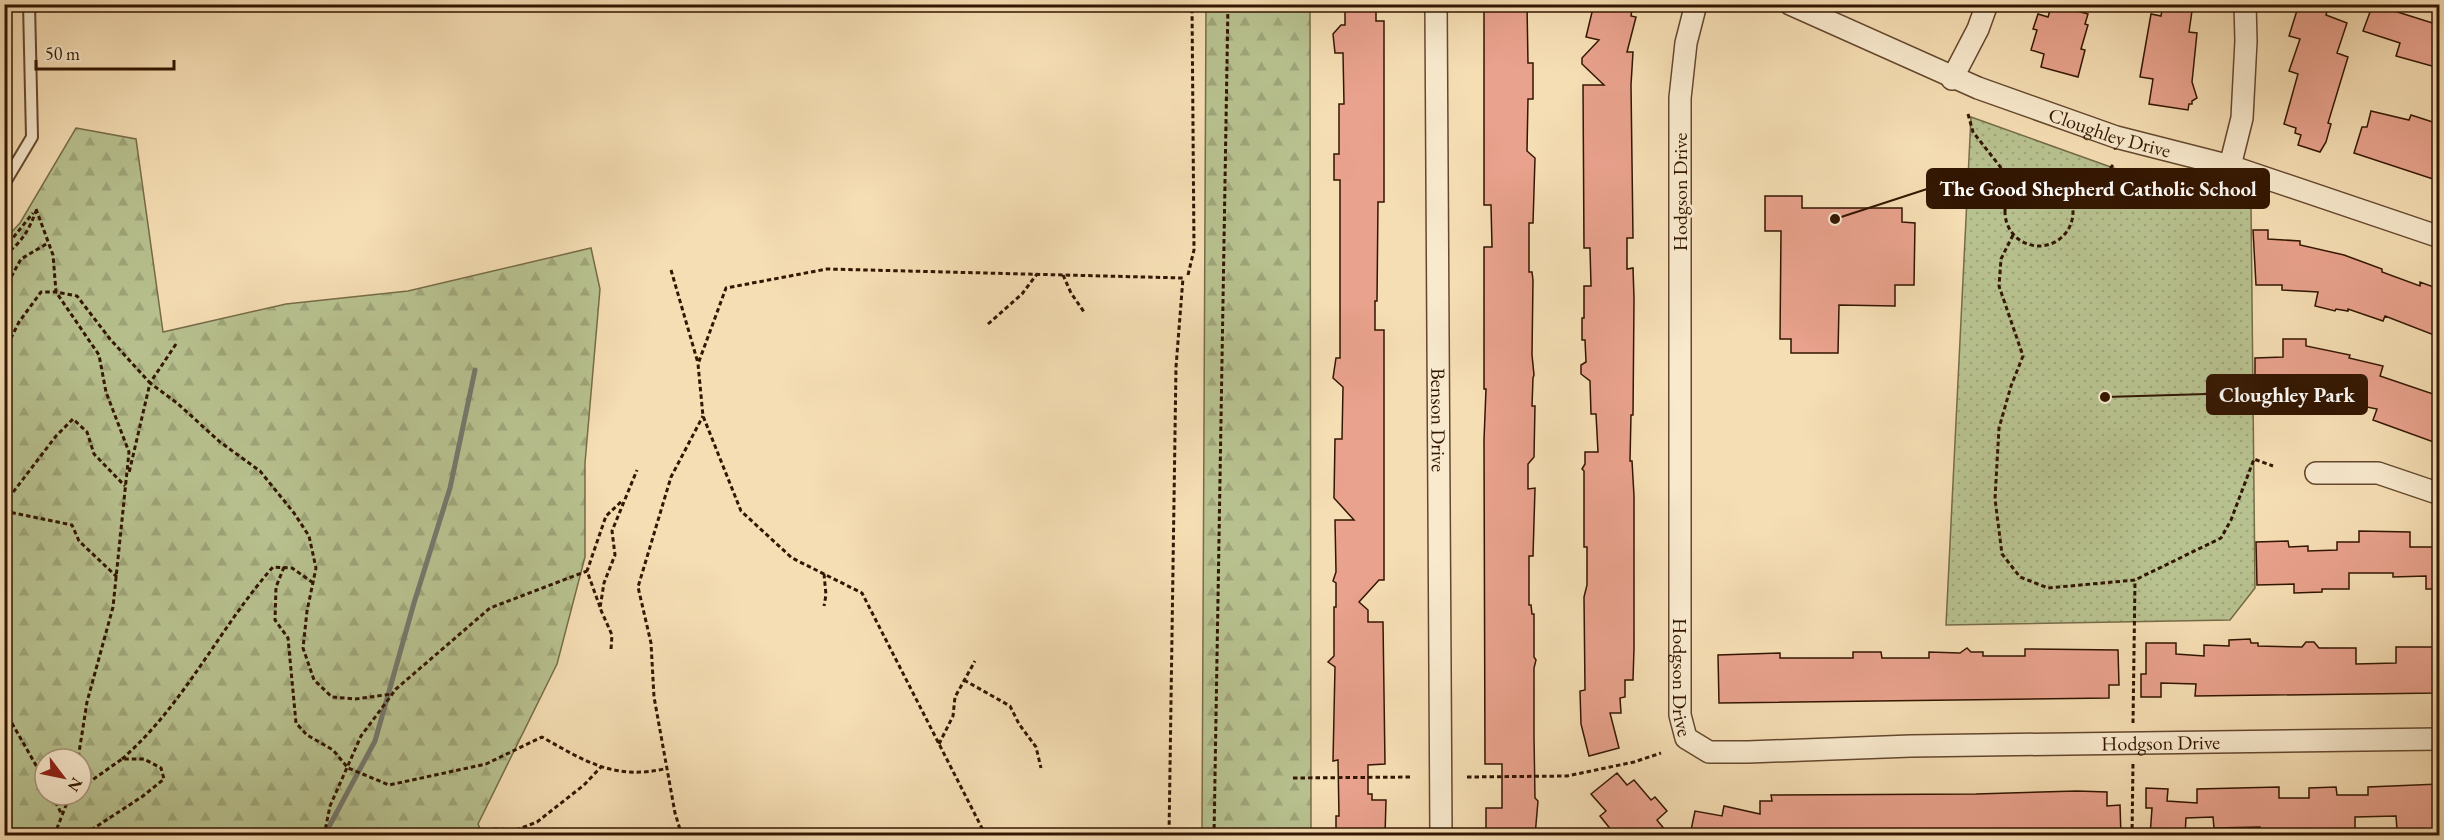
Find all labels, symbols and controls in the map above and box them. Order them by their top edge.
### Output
scale bar [36,33,174,71]
text: 50 m [45,42,80,65]
street label: Cloughley Drive [2045,101,2174,163]
street label: Hodgson Drive [1667,133,1693,251]
callout: The Good Shepherd Catholic School [1927,169,2269,208]
text: The Good Shepherd Catholic School [1939,175,2257,202]
street label: Benson Drive [1425,368,1452,472]
callout: Cloughley Park [2207,375,2367,414]
text: Cloughley Park [2219,381,2356,408]
street label: Hodgson Drive [1667,618,1698,739]
street label: Hodgson Drive [2101,729,2220,756]
north arrow [33,747,93,807]
text: N [63,774,88,796]

